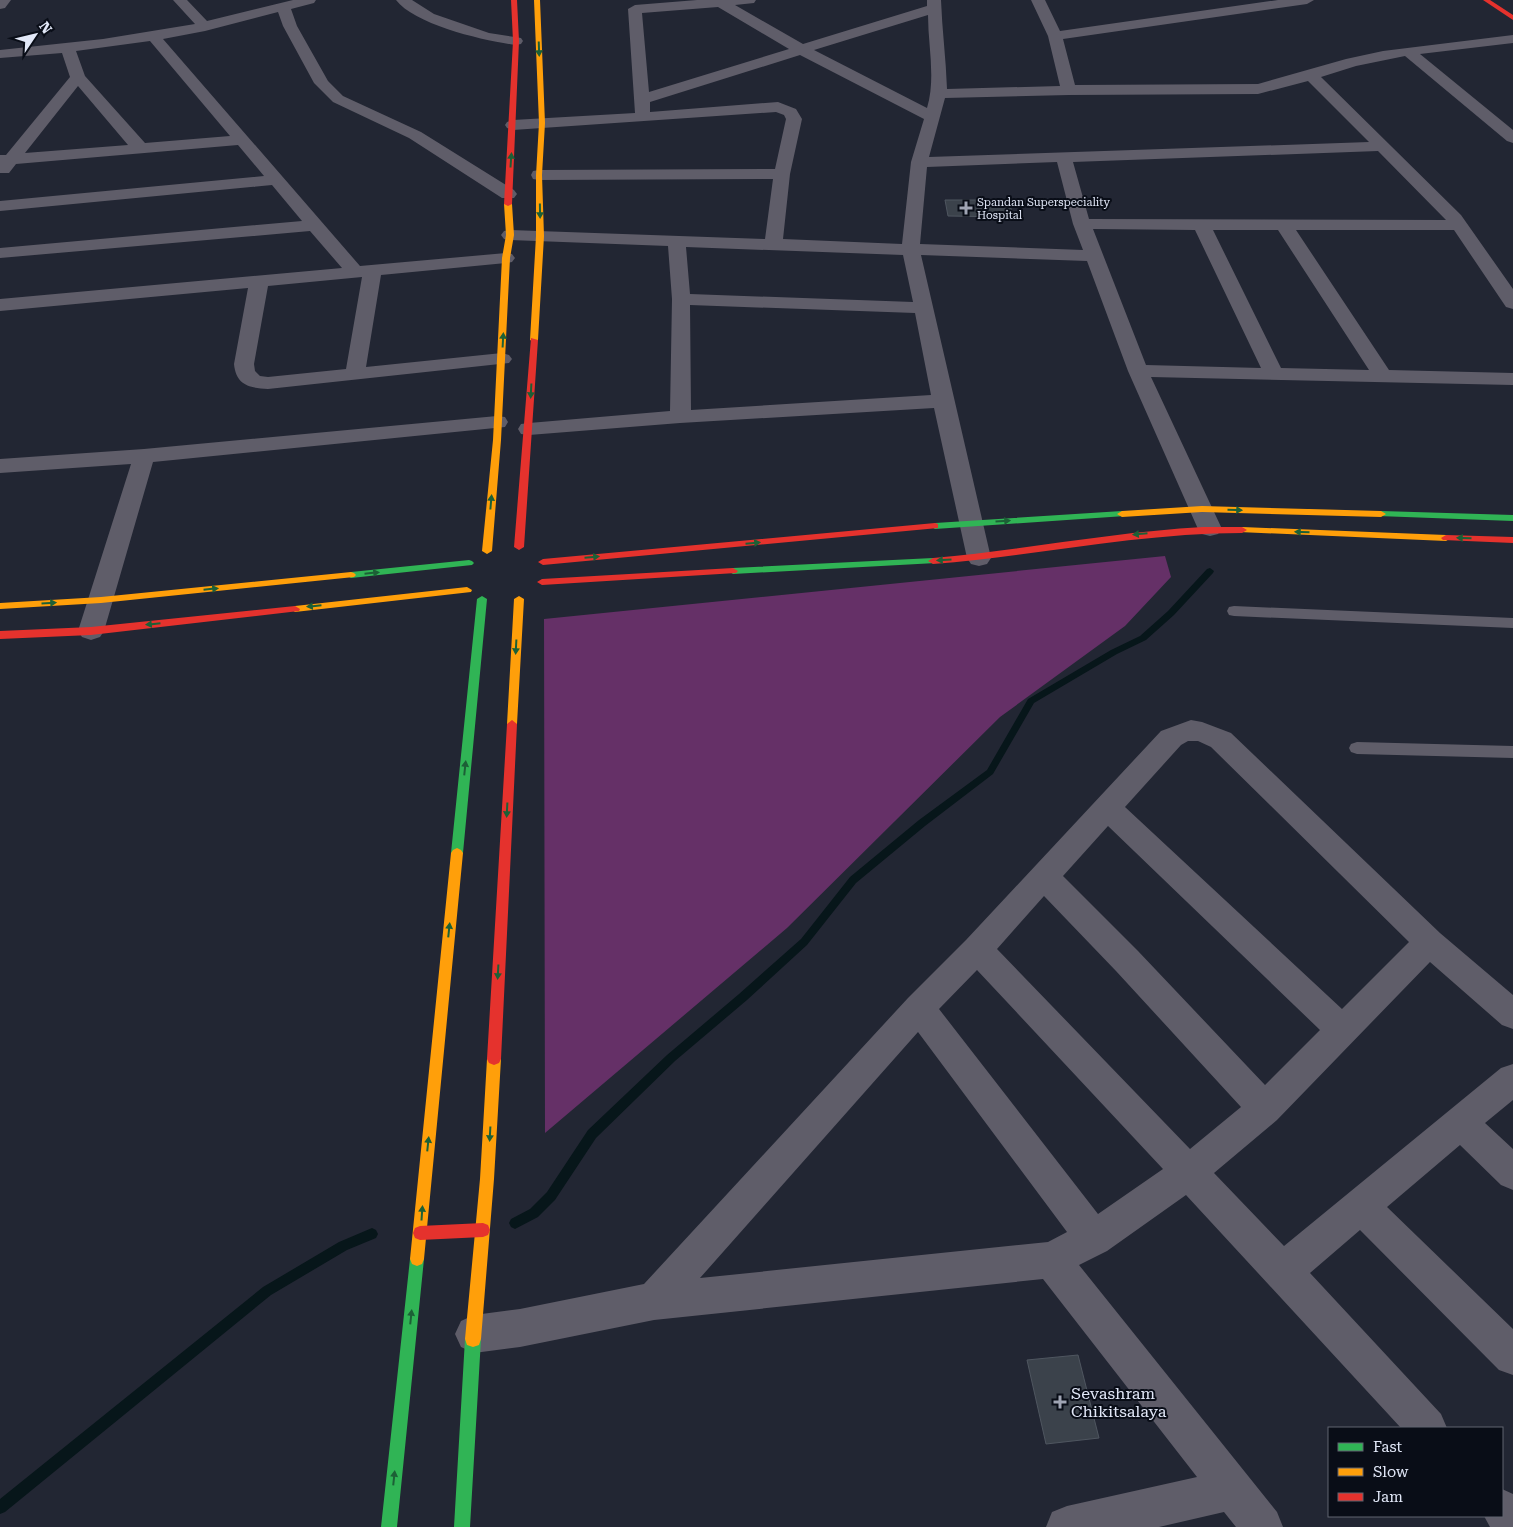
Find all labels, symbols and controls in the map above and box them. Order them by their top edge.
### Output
north arrow [10,10,60,60]
text: N [36,19,55,37]
one-way arrow [535,41,543,57]
one-way arrow [507,152,515,168]
place label: Spandan Superspeciality Hospital [977,196,1111,222]
marker: Spandan Superspeciality Hospital [959,201,973,215]
one-way arrow [536,203,544,219]
one-way arrow [499,332,507,348]
one-way arrow [527,383,535,399]
one-way arrow [487,494,495,510]
one-way arrow [1227,507,1243,515]
one-way arrow [995,517,1011,525]
one-way arrow [1294,528,1310,536]
one-way arrow [1131,531,1147,539]
one-way arrow [1456,534,1472,542]
one-way arrow [746,539,762,547]
one-way arrow [584,553,600,561]
one-way arrow [936,557,952,565]
one-way arrow [365,569,381,577]
one-way arrow [203,585,219,593]
one-way arrow [41,598,57,606]
one-way arrow [306,602,322,610]
one-way arrow [145,620,161,628]
one-way arrow [512,640,520,656]
one-way arrow [461,760,469,776]
one-way arrow [503,802,511,818]
one-way arrow [445,922,453,938]
one-way arrow [494,964,502,980]
one-way arrow [485,1126,493,1142]
one-way arrow [424,1136,432,1152]
one-way arrow [418,1204,426,1220]
one-way arrow [407,1309,415,1325]
place label: Sevashram Chikitsalaya [1071,1384,1167,1421]
marker: Sevashram Chikitsalaya [1053,1395,1067,1409]
legend [1328,1427,1503,1517]
text: Fast [1373,1438,1403,1456]
text: Slow [1373,1463,1409,1481]
one-way arrow [391,1470,399,1486]
text: Jam [1373,1488,1403,1506]

